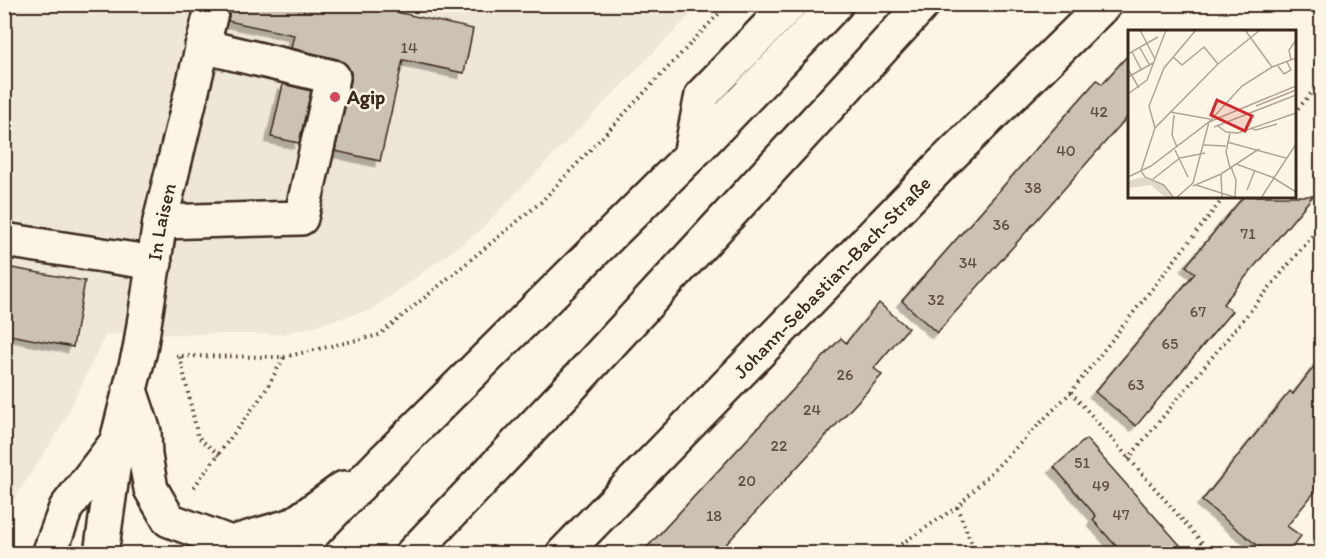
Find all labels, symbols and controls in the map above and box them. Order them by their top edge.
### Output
inset map [1128,30,1296,198]
house number: 14 [400,38,418,57]
place label: Agip [346,85,385,110]
marker: Agip [328,90,342,104]
house number: 42 [1090,102,1109,121]
house number: 40 [1056,141,1076,160]
street label: Johann-Sebastian-Bach-Straße [728,171,936,383]
house number: 38 [1024,178,1042,197]
street label: In Laisen [142,180,181,262]
house number: 36 [992,215,1010,234]
house number: 71 [1240,224,1256,243]
house number: 34 [959,253,978,272]
house number: 32 [927,290,945,309]
house number: 67 [1190,302,1206,321]
house number: 65 [1162,334,1178,353]
house number: 26 [837,365,853,384]
house number: 63 [1127,375,1145,394]
house number: 24 [803,400,821,419]
house number: 22 [771,436,788,455]
house number: 51 [1074,453,1090,472]
house number: 20 [738,471,756,490]
house number: 49 [1092,476,1110,495]
house number: 47 [1112,505,1130,524]
house number: 18 [706,506,722,525]

